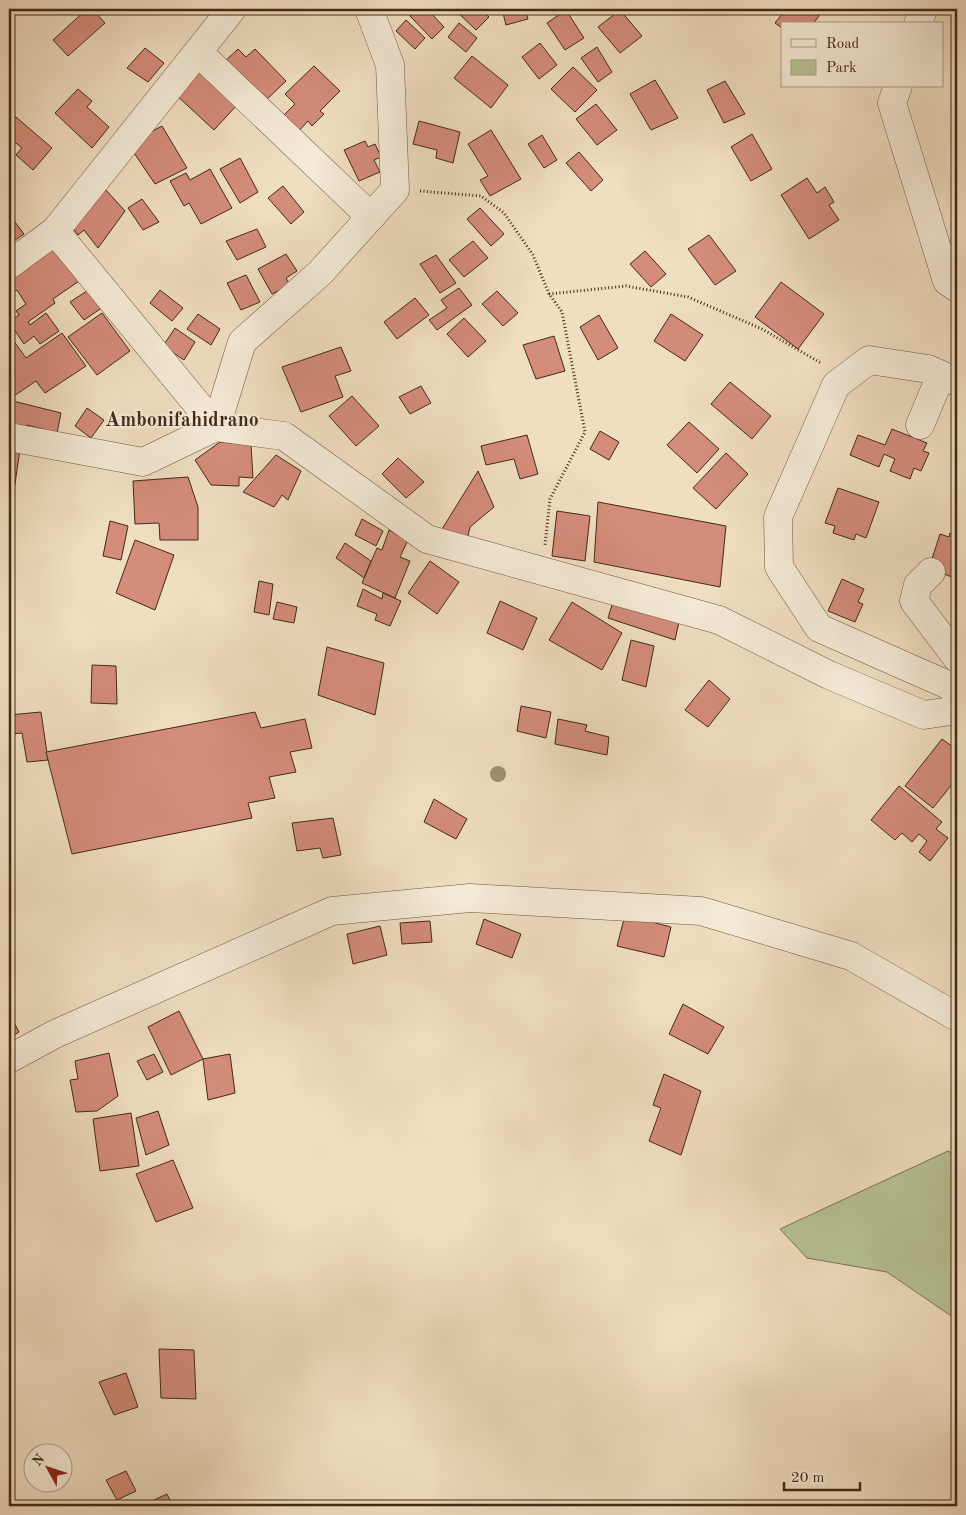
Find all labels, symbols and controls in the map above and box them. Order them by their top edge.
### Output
legend [781,22,944,88]
text: Road [826,37,860,52]
text: Park [826,61,857,76]
district label: Ambonifahidrano [105,411,259,431]
north arrow [22,1442,72,1492]
text: N [30,1451,48,1469]
scale bar [784,1460,860,1492]
text: 20 m [791,1471,825,1486]

